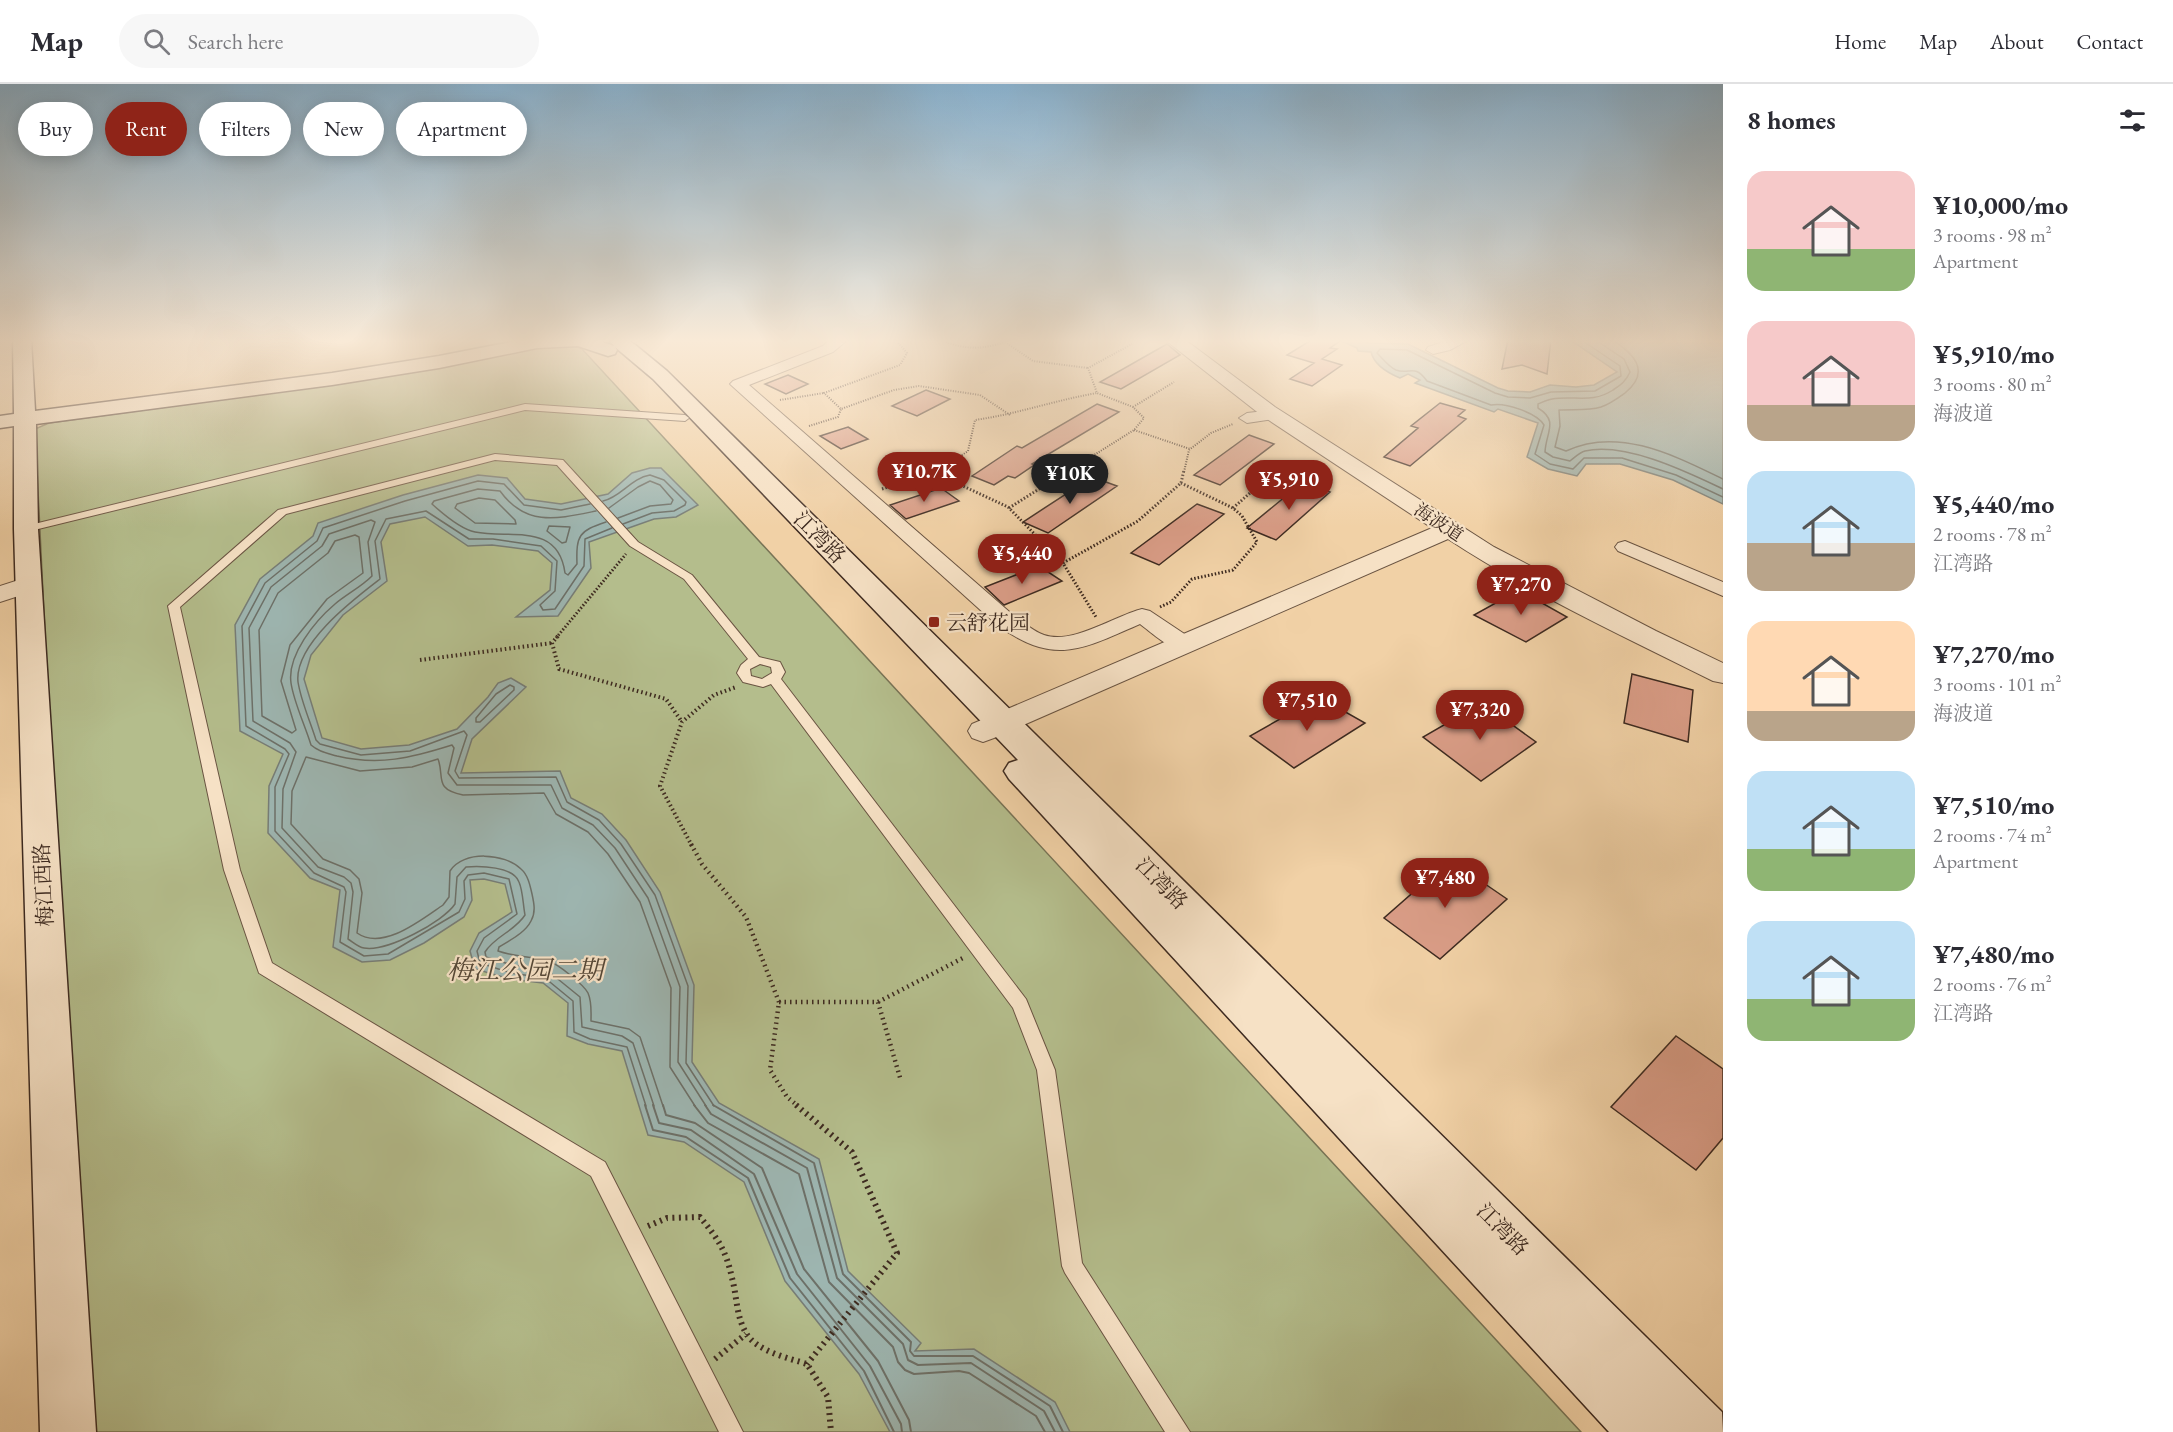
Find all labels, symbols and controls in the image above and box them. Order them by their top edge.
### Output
search box [119,14,539,68]
text: Map [30,23,83,59]
icon: search [140,25,173,58]
text: Search here [188,27,283,56]
text: Home [1834,28,1886,55]
text: Map [1919,28,1957,55]
text: About [1990,28,2043,55]
text: Contact [2076,28,2143,55]
chip: Buy [18,102,93,156]
chip: Rent [105,102,187,156]
chip: Filters [199,102,291,156]
chip: New [303,102,384,156]
chip: Apartment [396,102,527,156]
text: 8 homes [1747,103,1836,137]
icon: filters [2116,104,2149,137]
text: ¥10,000/mo [1933,188,2068,222]
icon: home [1795,195,1867,267]
text: 3 rooms · 98 m² [1933,222,2052,248]
text: Apartment [1933,248,2018,274]
text: ¥5,910/mo [1933,337,2054,371]
icon: home [1795,345,1867,417]
text: 3 rooms · 80 m² [1933,371,2052,397]
text: 海波道 [1933,400,1993,426]
pin: ¥10.7K [875,452,973,503]
pin: ¥10K [1034,454,1106,505]
text: ¥10.7K [892,458,957,484]
text: ¥10K [1045,460,1095,486]
pin: ¥5,910 [1240,460,1338,511]
text: ¥5,910 [1259,466,1319,492]
text: ¥5,440/mo [1933,487,2054,521]
icon: home [1795,495,1867,567]
street label: 海波道 [1410,498,1468,546]
street label: 江湾路 [788,505,852,569]
text: 2 rooms · 78 m² [1933,521,2052,547]
pin: ¥5,440 [973,534,1071,585]
text: ¥5,440 [992,540,1052,566]
text: 江湾路 [1933,550,1993,576]
pin: ¥7,270 [1472,565,1570,616]
text: ¥7,270 [1491,571,1551,597]
place label: 云舒花园 [946,609,1030,636]
marker: 云舒花园 [927,615,941,629]
text: ¥7,270/mo [1933,637,2054,671]
icon: home [1795,645,1867,717]
text: 3 rooms · 101 m² [1933,671,2061,697]
pin: ¥7,510 [1258,681,1356,732]
text: ¥7,510 [1277,687,1337,713]
pin: ¥7,320 [1431,690,1529,741]
text: ¥7,320 [1450,696,1510,722]
text: 海波道 [1933,700,1993,726]
text: ¥7,510/mo [1933,788,2054,822]
icon: home [1795,795,1867,867]
text: 2 rooms · 74 m² [1933,822,2052,848]
street label: 梅江西路 [27,842,59,928]
text: Apartment [1933,848,2018,874]
street label: 江湾路 [1130,851,1194,915]
pin: ¥7,480 [1396,858,1494,909]
text: ¥7,480 [1415,864,1475,890]
text: ¥7,480/mo [1933,937,2054,971]
icon: home [1795,945,1867,1017]
park label: 梅江公园二期 [447,953,607,987]
text: 2 rooms · 76 m² [1933,971,2052,997]
text: 江湾路 [1933,1000,1993,1026]
street label: 江湾路 [1471,1197,1535,1261]

